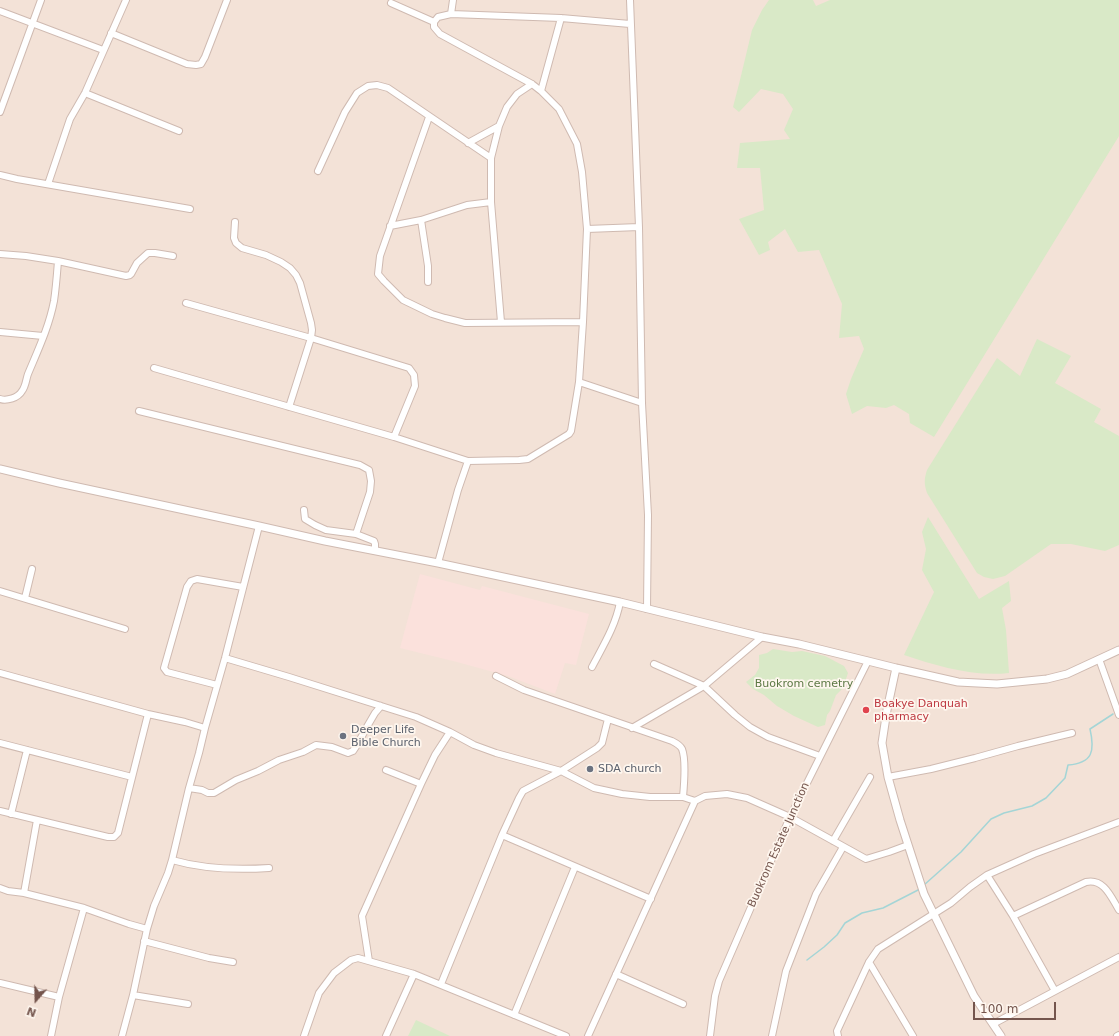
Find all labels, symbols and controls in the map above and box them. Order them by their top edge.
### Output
park label: Buokrom cemetry [755,677,853,691]
place label: Boakye Danquah pharmacy [874,697,968,723]
marker: Boakye Danquah pharmacy [861,705,871,715]
place label: Deeper Life Bible Church [351,723,421,749]
marker: Deeper Life Bible Church [338,731,348,741]
place label: SDA church [598,762,662,776]
marker: SDA church [585,764,595,774]
street label: Buokrom Estate Junction [745,780,813,910]
north arrow [16,980,56,1020]
scale bar [975,994,1058,1020]
text: 100 m [980,1002,1018,1016]
text: N [25,1004,38,1019]

